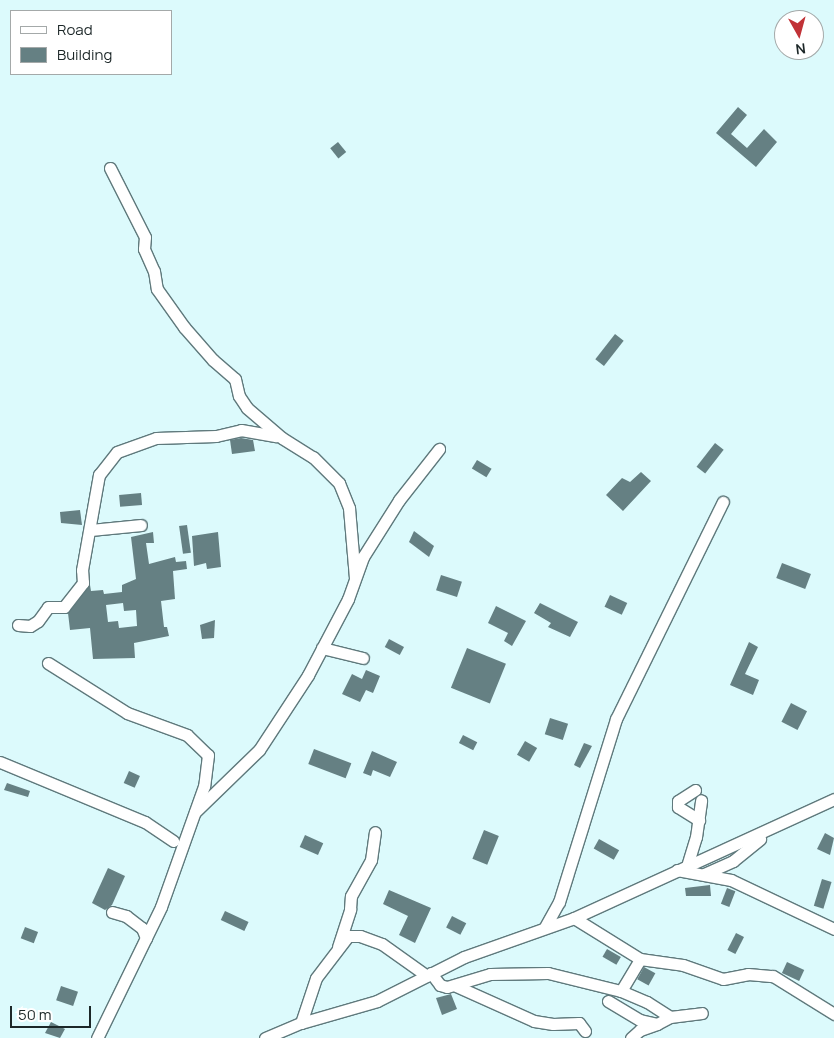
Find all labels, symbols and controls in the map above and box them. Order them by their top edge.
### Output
legend [10,10,172,75]
north arrow [774,10,824,60]
text: Road [57,19,93,40]
text: N [795,39,807,59]
text: Building [57,44,112,65]
scale bar [12,996,94,1028]
text: 50 m [18,1004,52,1025]

